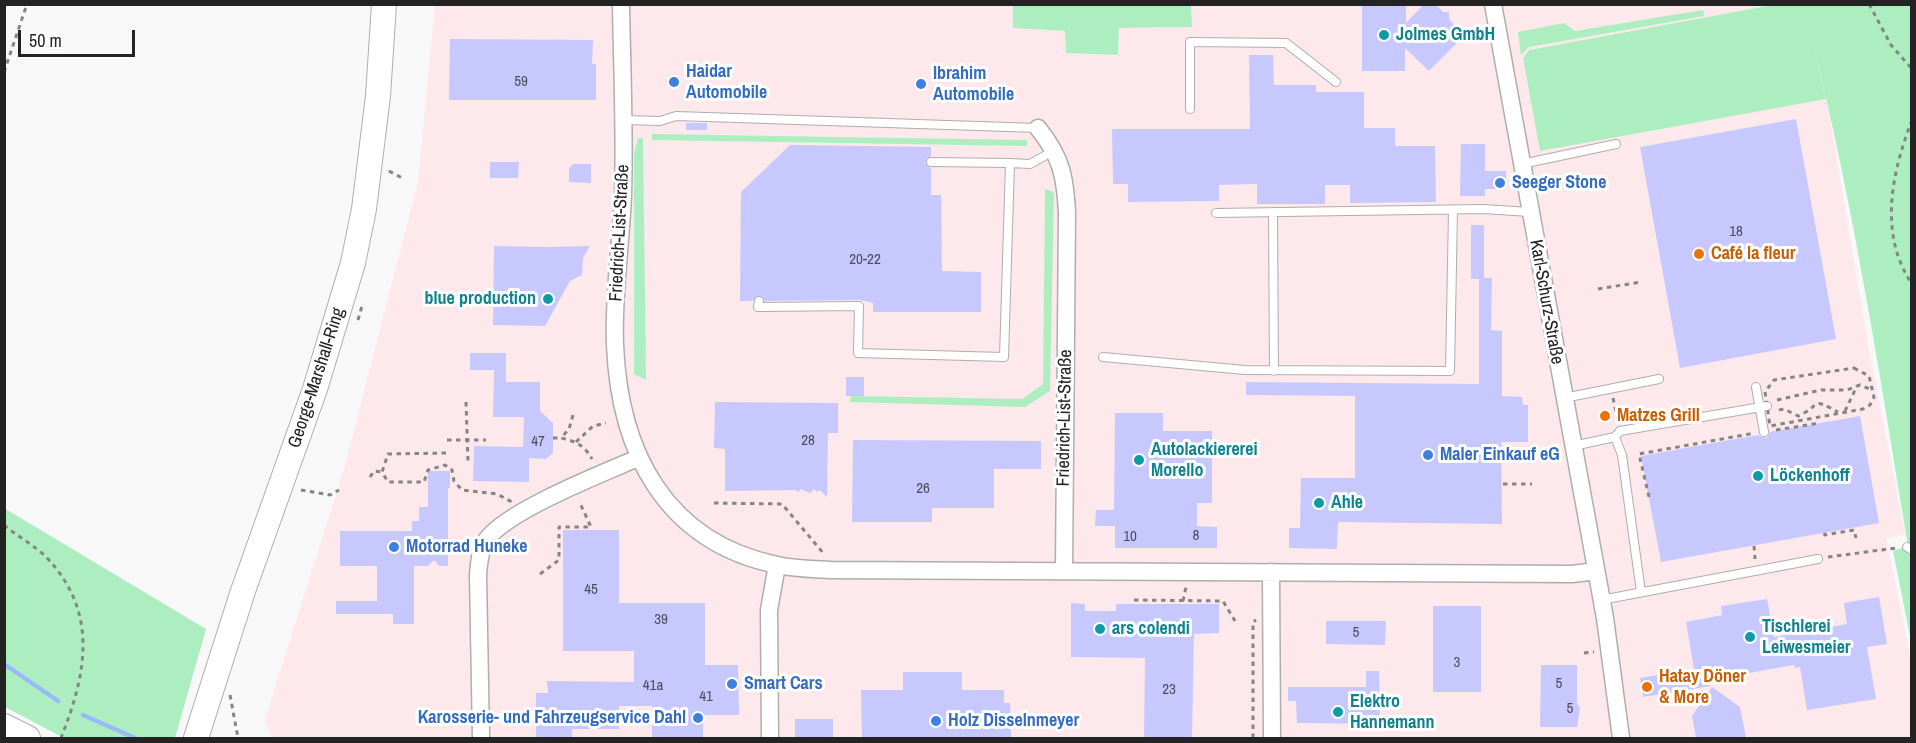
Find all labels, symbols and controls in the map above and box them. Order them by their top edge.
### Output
scale bar [21,18,138,56]
place label: Jolmes GmbH [1396,24,1495,46]
text: 50 m [29,28,62,53]
marker: Jolmes GmbH [1377,28,1391,42]
place label: Haidar Automobile [686,61,767,104]
place label: Ibrahim Automobile [933,63,1014,106]
house number: 59 [514,73,528,91]
marker: Haidar Automobile [667,75,681,89]
marker: Ibrahim Automobile [914,77,928,91]
street label: Friedrich-List-Straße [606,164,634,302]
place label: Seeger Stone [1512,172,1606,194]
marker: Seeger Stone [1493,176,1507,190]
house number: 18 [1729,223,1743,241]
street label: Karl-Schurz-Straße [1524,238,1568,366]
place label: Café la fleur [1711,243,1795,265]
marker: Café la fleur [1692,247,1706,261]
house number: 20-22 [849,251,881,269]
place label: blue production [424,288,536,310]
marker: blue production [541,292,555,306]
street label: George-Marshall-Ring [284,305,350,451]
street label: Friedrich-List-Straße [1053,349,1077,487]
place label: Matzes Grill [1617,405,1700,427]
marker: Matzes Grill [1598,409,1612,423]
house number: 28 [801,432,815,450]
house number: 47 [531,433,545,451]
place label: Autolackiererei Morello [1151,439,1258,482]
place label: Maler Einkauf eG [1440,444,1560,466]
marker: Maler Einkauf eG [1421,448,1435,462]
marker: Autolackiererei Morello [1132,453,1146,467]
place label: Löckenhoff [1770,465,1850,487]
marker: Löckenhoff [1751,469,1765,483]
house number: 26 [916,480,930,498]
place label: Ahle [1331,492,1363,514]
marker: Ahle [1312,496,1326,510]
house number: 8 [1193,527,1199,545]
house number: 10 [1123,528,1137,546]
place label: Motorrad Huneke [406,536,527,558]
marker: Motorrad Huneke [387,540,401,554]
house number: 45 [584,581,598,599]
house number: 39 [654,611,668,629]
place label: Tischlerei Leiwesmeier [1762,616,1851,658]
place label: ars colendi [1112,618,1190,640]
marker: ars colendi [1093,622,1107,636]
house number: 5 [1353,624,1359,642]
marker: Tischlerei Leiwesmeier [1743,630,1757,644]
house number: 3 [1454,654,1460,672]
place label: Hatay Döner & More [1659,666,1746,708]
place label: Smart Cars [744,673,823,695]
house number: 5 [1556,675,1562,693]
house number: 41a [643,677,663,695]
marker: Smart Cars [725,677,739,691]
marker: Hatay Döner & More [1640,680,1654,694]
house number: 23 [1162,681,1176,699]
house number: 41 [699,688,713,706]
place label: Elektro Hannemann [1350,691,1434,734]
house number: 5 [1567,700,1573,718]
marker: Elektro Hannemann [1331,705,1345,719]
place label: Karosserie- und Fahrzeugservice Dahl [418,707,686,729]
place label: Holz Disselnmeyer [948,710,1079,732]
marker: Karosserie- und Fahrzeugservice Dahl [691,711,705,725]
marker: Holz Disselnmeyer [929,714,943,728]

